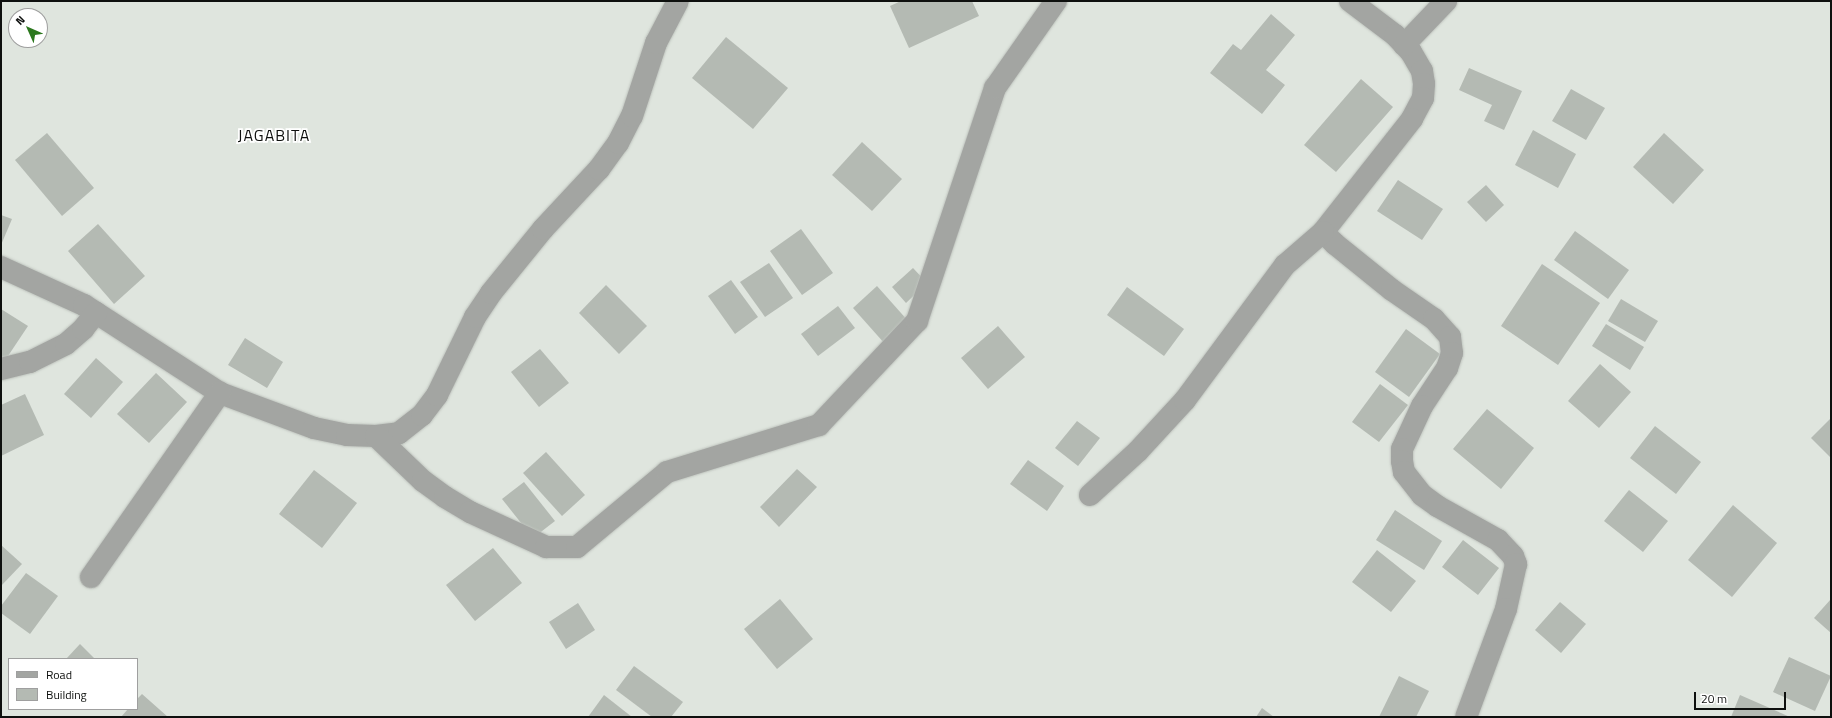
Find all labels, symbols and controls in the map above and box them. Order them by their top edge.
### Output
north arrow [8,8,48,48]
text: N [12,12,29,29]
district label: JAGABITA [238,125,310,145]
legend [8,658,138,710]
text: Road [46,665,72,684]
scale bar [1696,684,1788,710]
text: Building [46,685,87,704]
text: 20 m [1701,689,1727,708]

